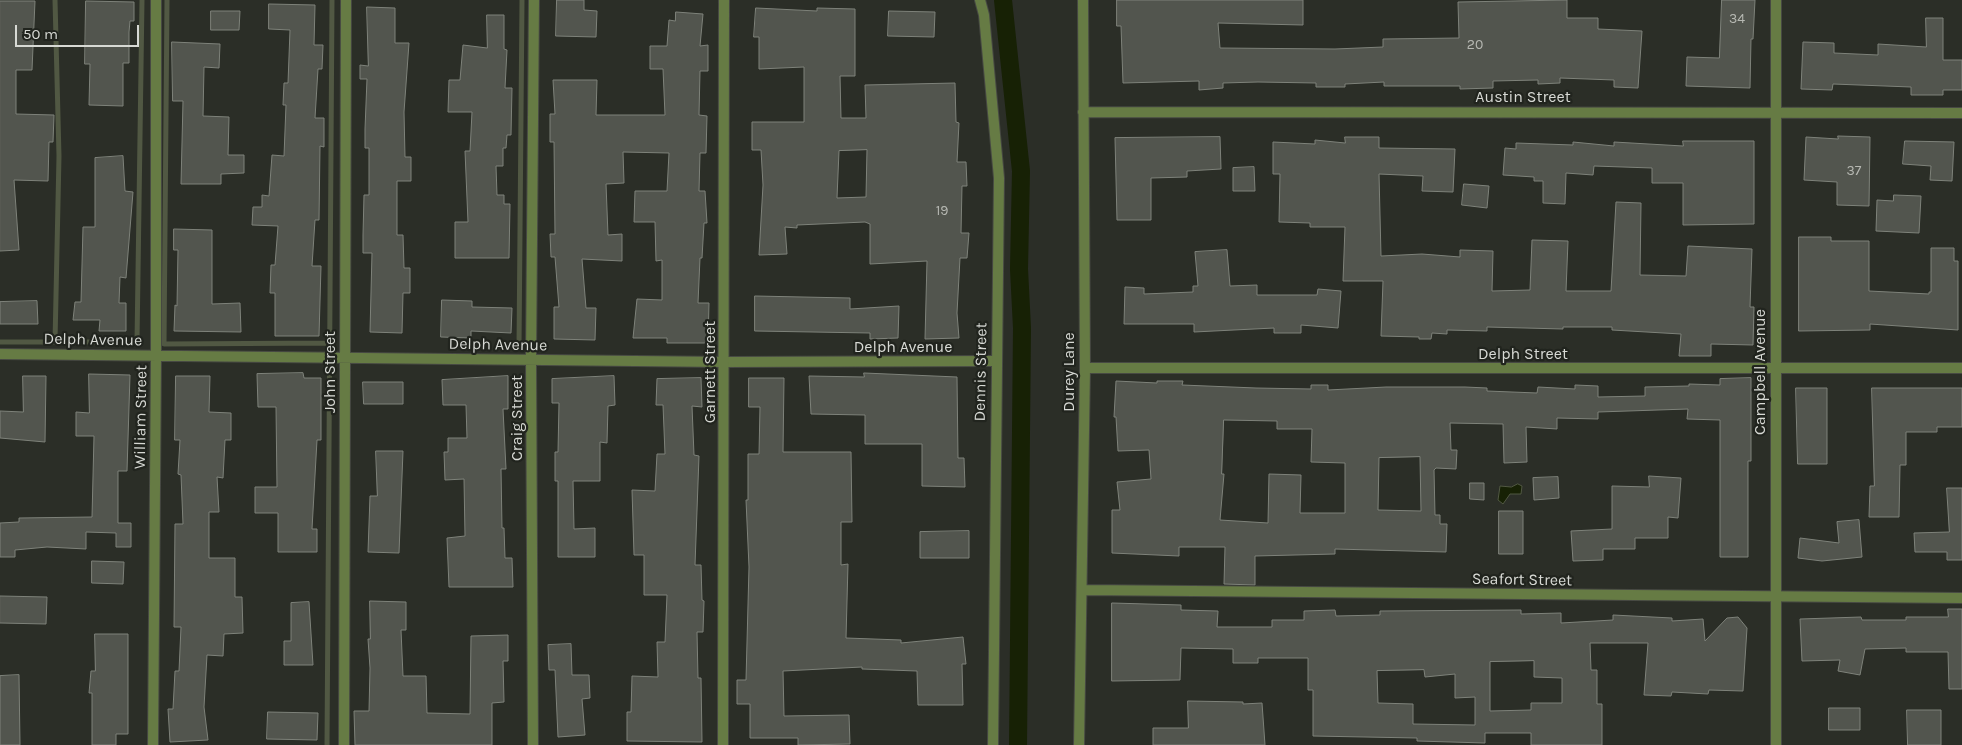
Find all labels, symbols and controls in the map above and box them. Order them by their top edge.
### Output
house number: 34 [1729,11,1745,27]
scale bar [18,15,141,47]
text: 50 m [23,25,58,43]
house number: 20 [1467,37,1483,53]
street label: Austin Street [1475,87,1571,107]
house number: 37 [1847,163,1861,179]
house number: 19 [936,203,948,219]
street label: Campbell Avenue [1750,309,1770,435]
street label: Garnett Street [700,321,720,423]
street label: Dennis Street [971,322,991,422]
street label: Delph Avenue [43,330,143,350]
street label: John Street [320,331,340,413]
street label: Durey Lane [1059,332,1079,412]
street label: Delph Avenue [448,335,548,355]
street label: Delph Avenue [854,337,952,357]
street label: Delph Street [1478,344,1568,364]
street label: William Street [130,365,152,469]
street label: Craig Street [507,375,527,461]
street label: Seafort Street [1472,570,1572,590]

